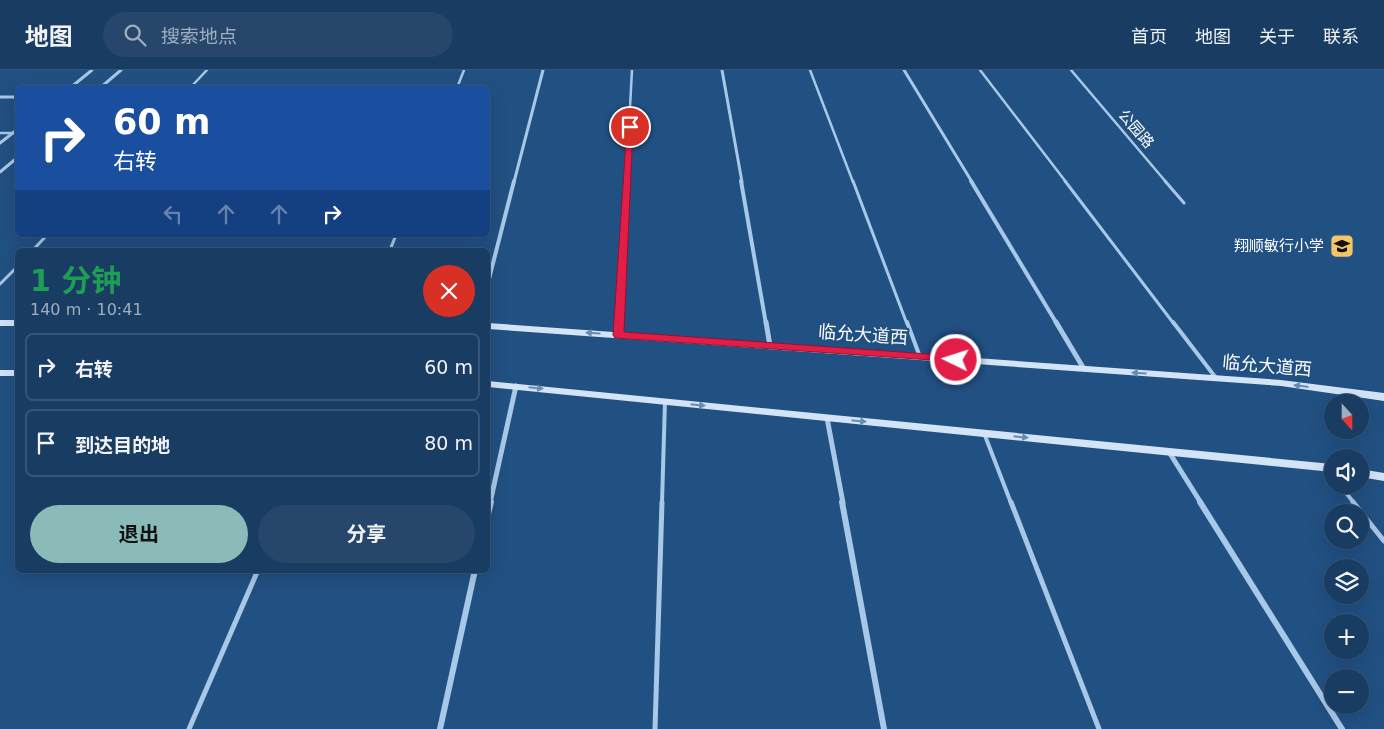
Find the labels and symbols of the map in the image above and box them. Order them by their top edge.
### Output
pin [609,106,651,148]
street label: 公园路 [1114,106,1158,152]
school or university icon: 翔顺敏行小学 [1329,233,1355,259]
place label: 翔顺敏行小学 [1234,237,1324,255]
street label: 临允大道西 [817,321,909,348]
one-way arrow [585,329,601,337]
position arrow [929,333,981,385]
street label: 临允大道西 [1221,351,1313,380]
one-way arrow [1131,369,1147,377]
one-way arrow [1293,382,1309,390]
one-way arrow [528,384,544,392]
north arrow [1324,394,1369,439]
one-way arrow [690,401,706,409]
one-way arrow [852,417,868,425]
one-way arrow [1013,433,1029,441]

